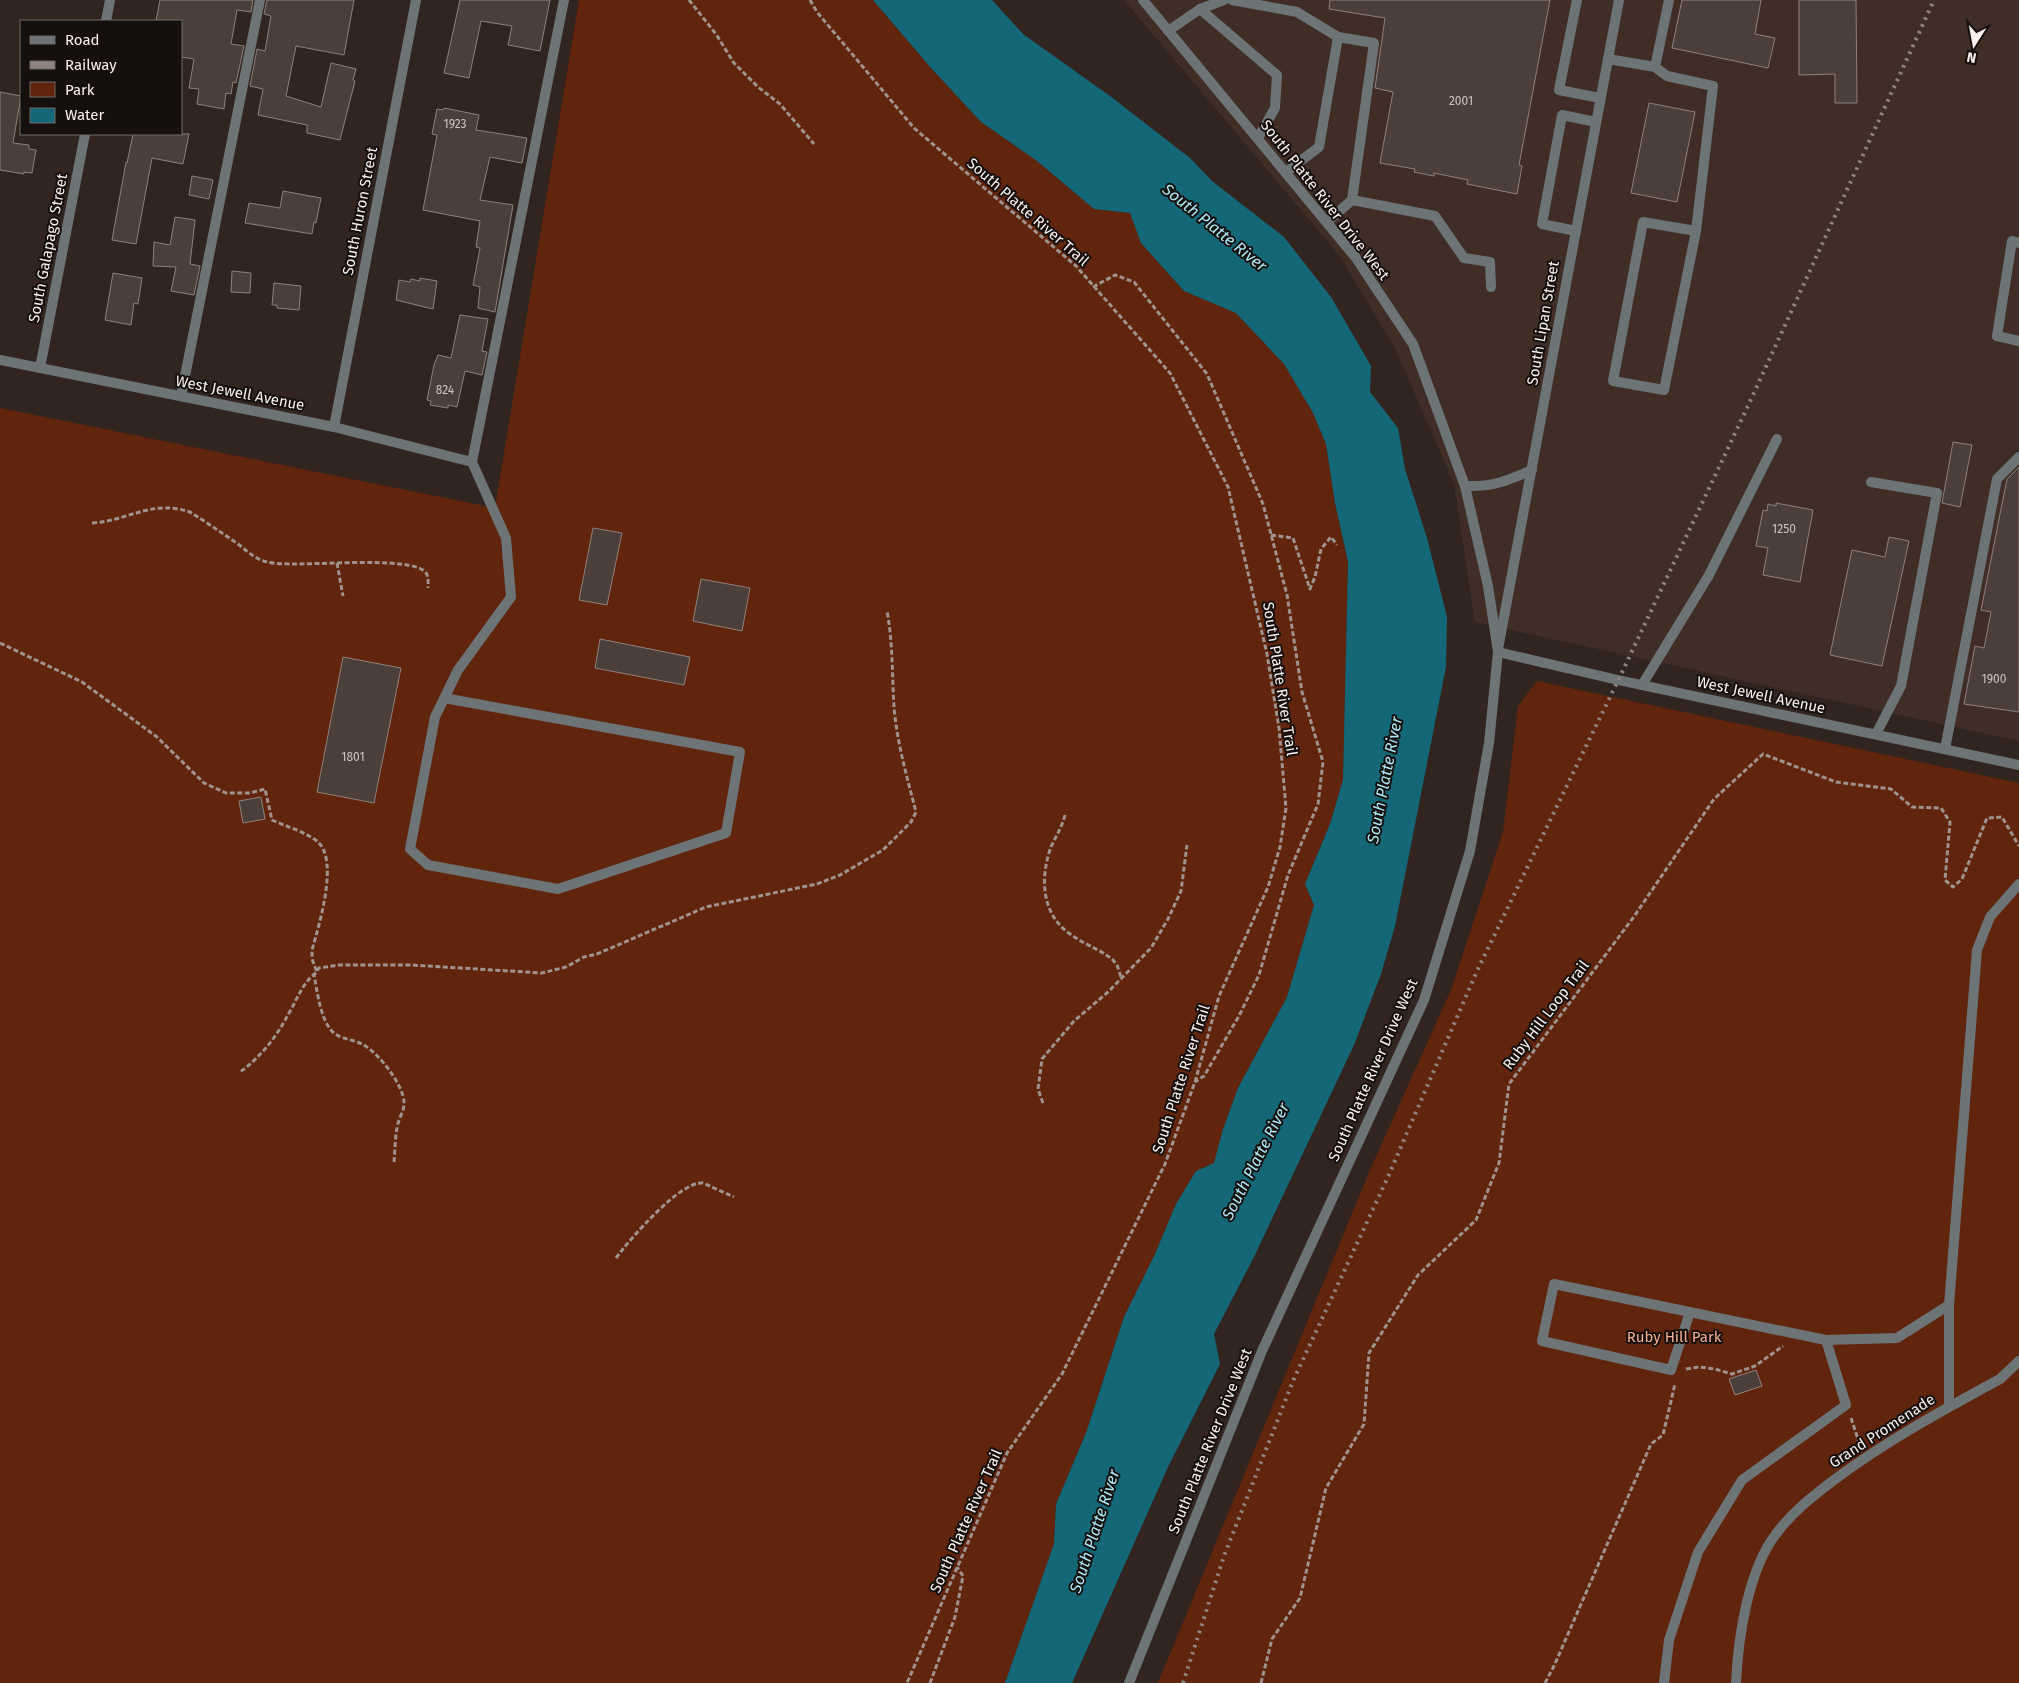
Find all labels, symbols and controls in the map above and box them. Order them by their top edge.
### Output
legend [20,20,182,135]
north arrow [1949,20,1999,70]
text: Road [65,31,100,49]
text: N [1965,48,1978,67]
text: Railway [65,56,117,74]
text: Park [65,81,95,99]
house number: 2001 [1449,94,1473,108]
text: Water [65,106,104,124]
street label: South Platte River Drive West [1257,116,1393,284]
house number: 1923 [443,117,467,131]
street label: South Huron Street [339,145,381,277]
street label: South Platte River Trail [963,154,1093,270]
street label: South Galapago Street [25,171,71,324]
water label: South Platte River [1158,179,1271,276]
street label: South Lipan Street [1523,259,1563,387]
street label: West Jewell Avenue [174,372,306,414]
house number: 824 [436,383,455,397]
house number: 1250 [1772,522,1796,536]
street label: South Platte River Trail [1259,601,1301,758]
house number: 1900 [1982,672,2007,686]
street label: West Jewell Avenue [1695,673,1827,717]
water label: South Platte River [1363,714,1406,846]
house number: 1801 [341,750,365,764]
street label: Ruby Hill Loop Trail [1499,956,1593,1073]
street label: South Platte River Drive West [1324,975,1422,1164]
street label: South Platte River Trail [1148,1002,1214,1156]
water label: South Platte River [1217,1099,1293,1224]
park label: Ruby Hill Park [1627,1328,1722,1346]
street label: South Platte River Drive West [1165,1345,1256,1536]
street label: Grand Promenade [1826,1390,1938,1472]
street label: South Platte River Trail [926,1446,1006,1596]
water label: South Platte River [1065,1466,1124,1596]

